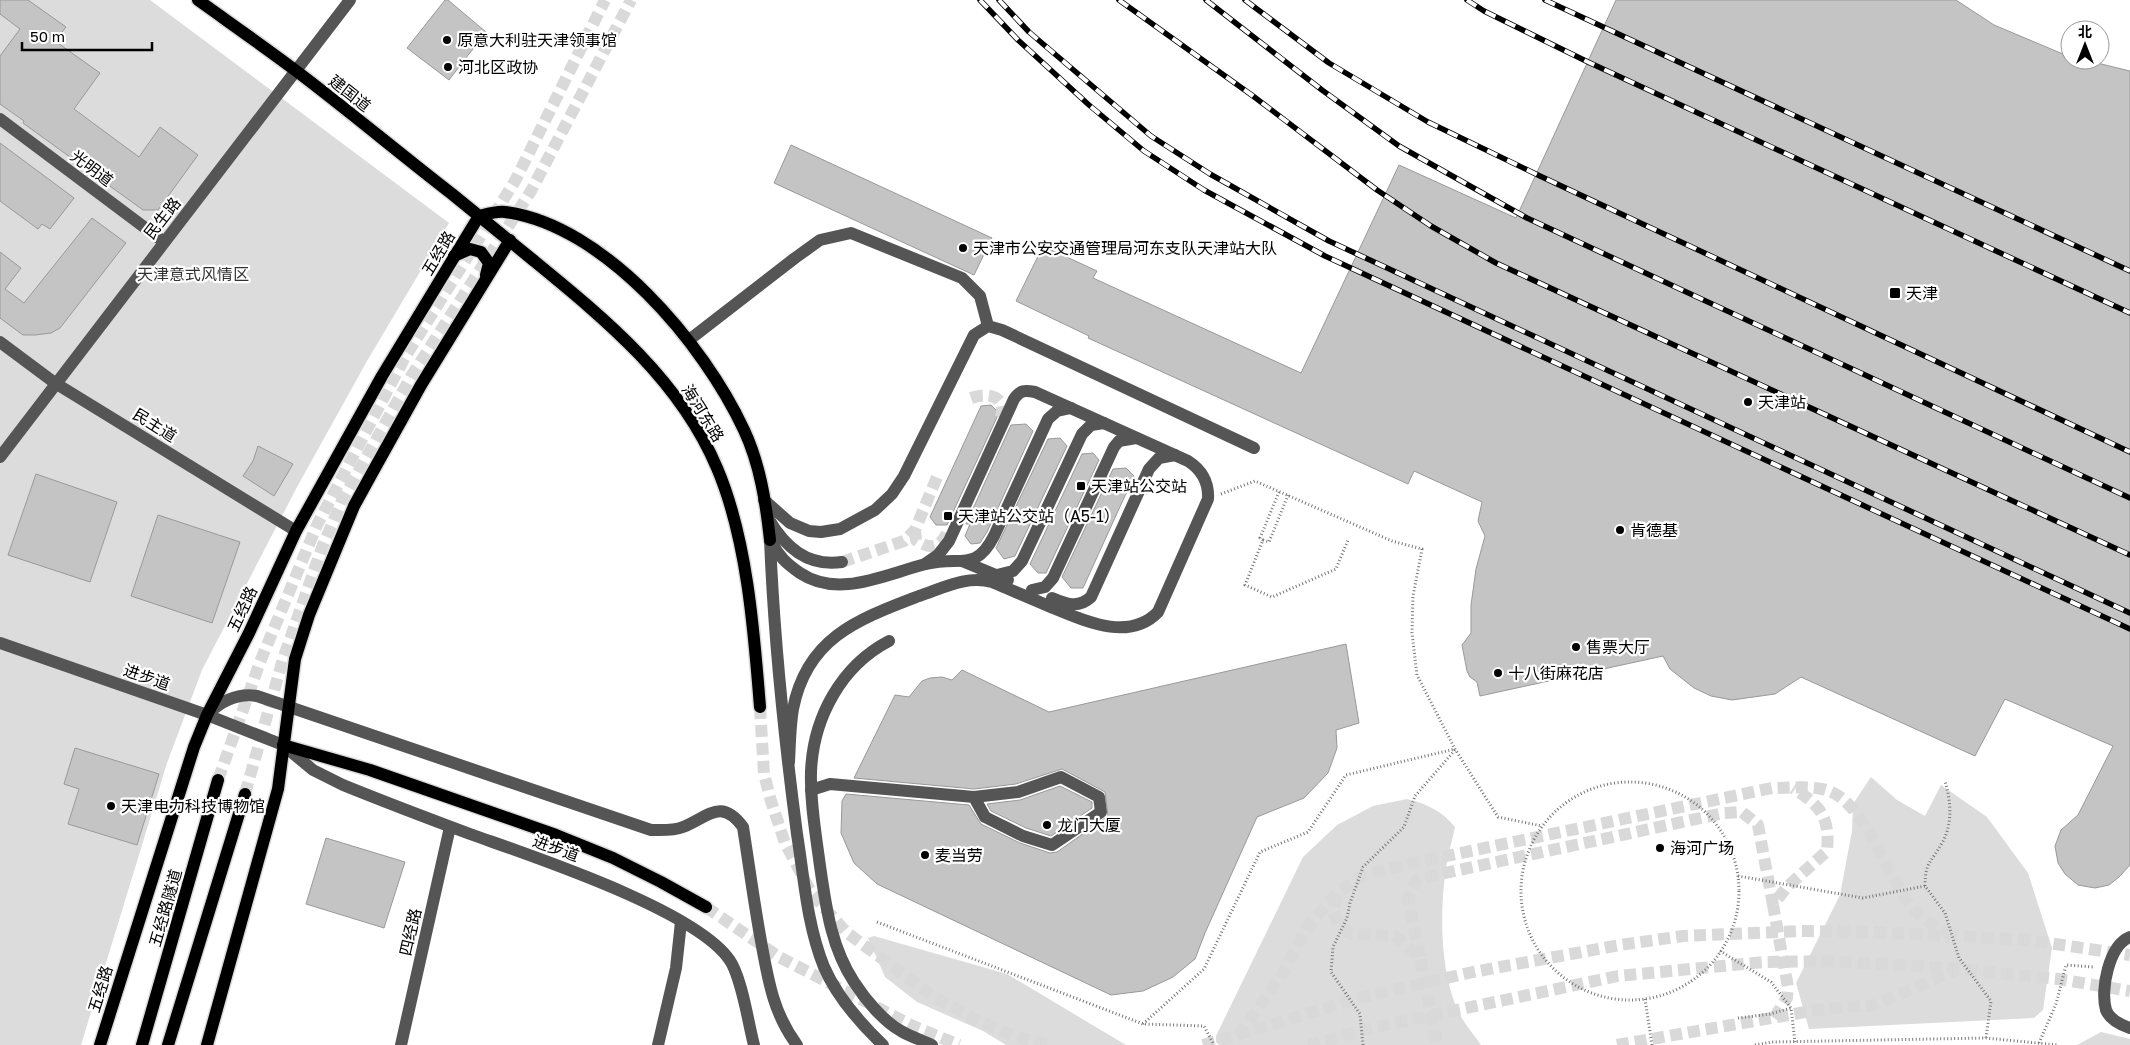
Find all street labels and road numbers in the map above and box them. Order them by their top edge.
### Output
street label: 建国道 [325,70,375,116]
street label: 光明道 [67,146,117,190]
street label: 民生路 [139,193,185,243]
street label: 五经路 [417,227,459,279]
street label: 海河东路 [678,381,728,445]
street label: 民主道 [129,404,181,446]
street label: 五经路 [223,583,261,635]
street label: 进步道 [121,660,173,694]
street label: 进步道 [530,830,582,866]
street label: 五经路隧道 [144,867,186,949]
street label: 四经路 [395,906,425,958]
street label: 五经路 [83,963,117,1015]

